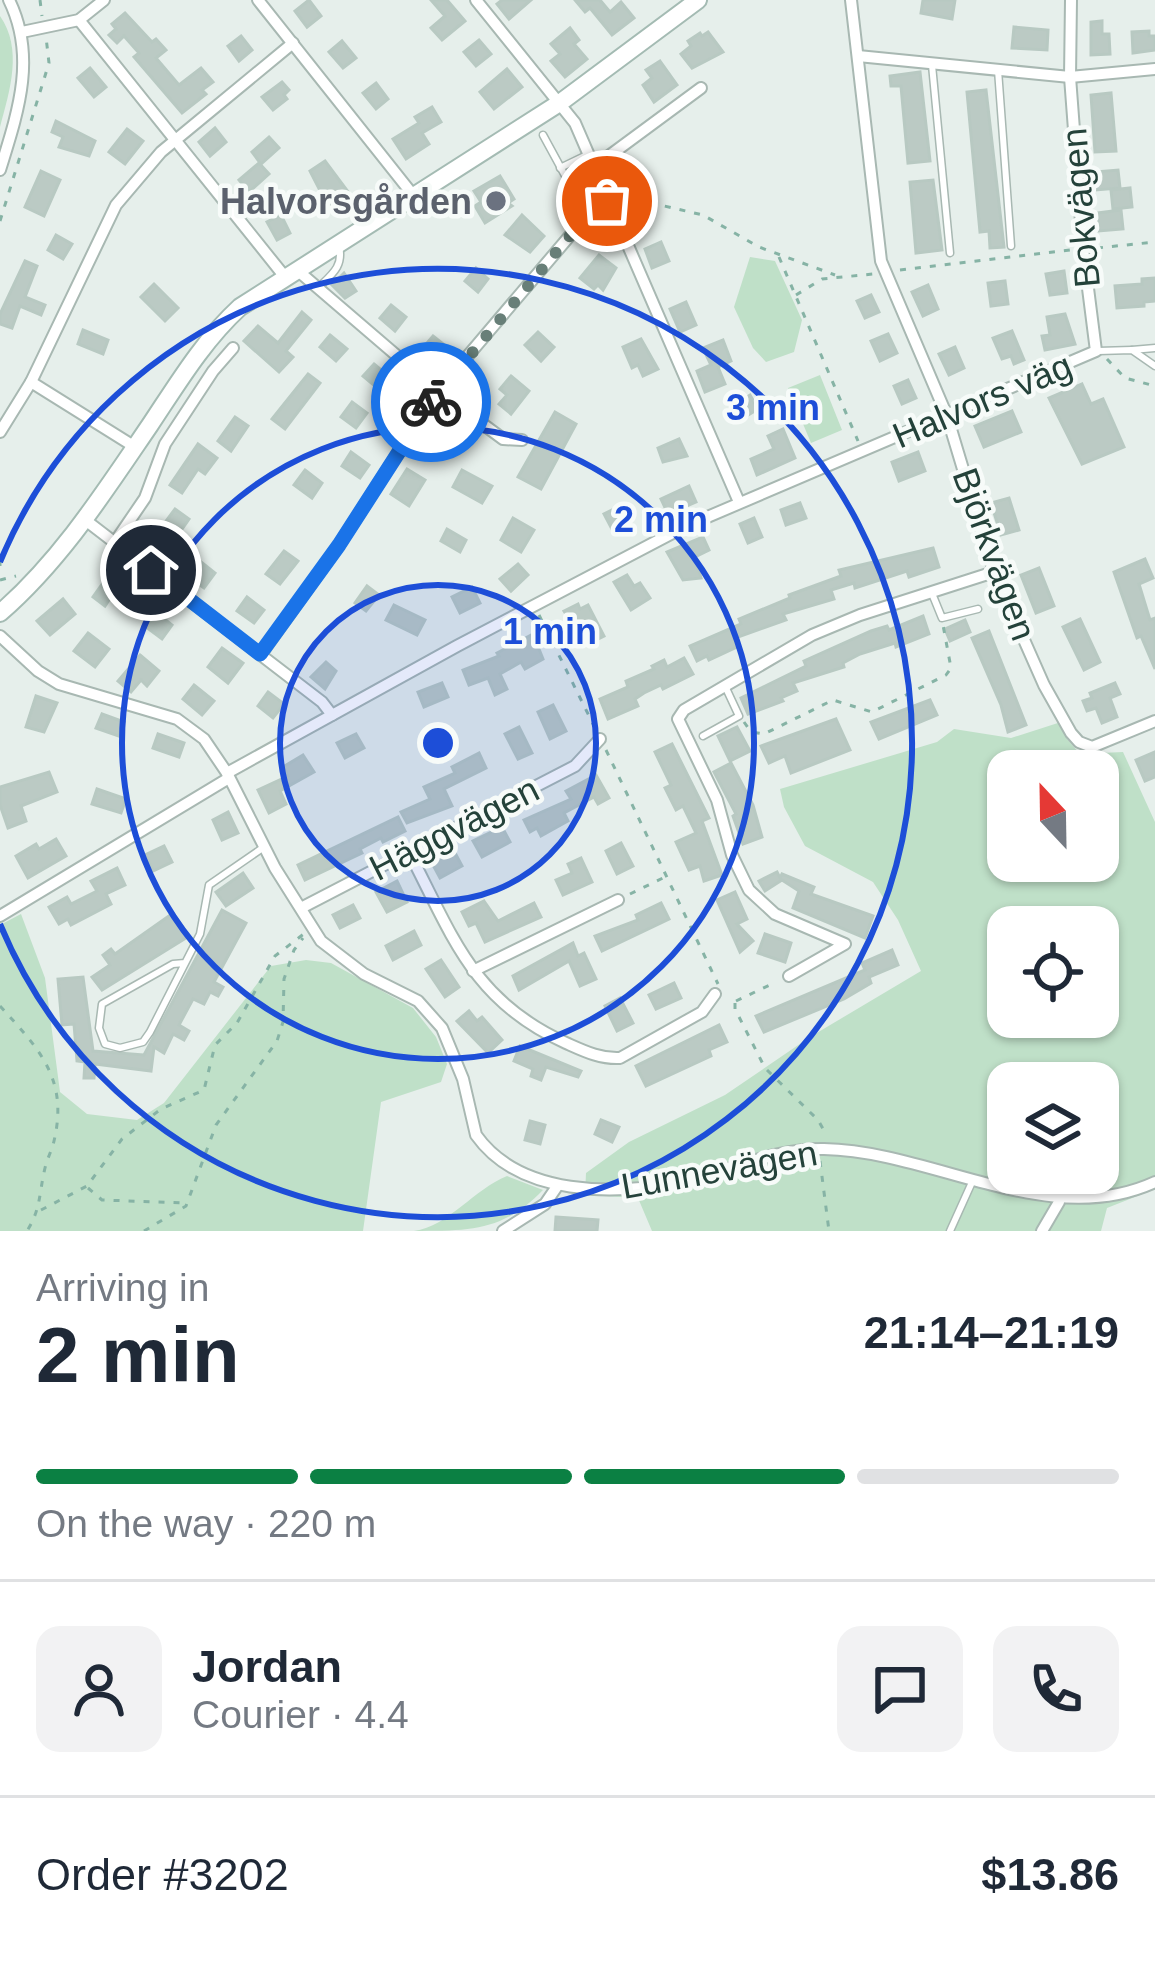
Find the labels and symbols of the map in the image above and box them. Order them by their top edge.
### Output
street label: Bokvägen [1053,126,1108,290]
pin [556,150,658,252]
place label: Halvorsgården [220,181,472,222]
marker: Halvorsgården [483,188,509,214]
courier [371,342,491,462]
street label: Halvors väg [887,344,1078,456]
text: 3 min [726,387,820,428]
street label: Björkvägen [944,463,1045,646]
text: 2 min [614,499,708,540]
pin [100,519,202,621]
text: 1 min [503,611,597,652]
centre of rings [417,722,459,764]
north arrow [987,750,1119,882]
street label: Häggvägen [363,768,546,889]
street label: Lunnevägen [618,1132,820,1207]

